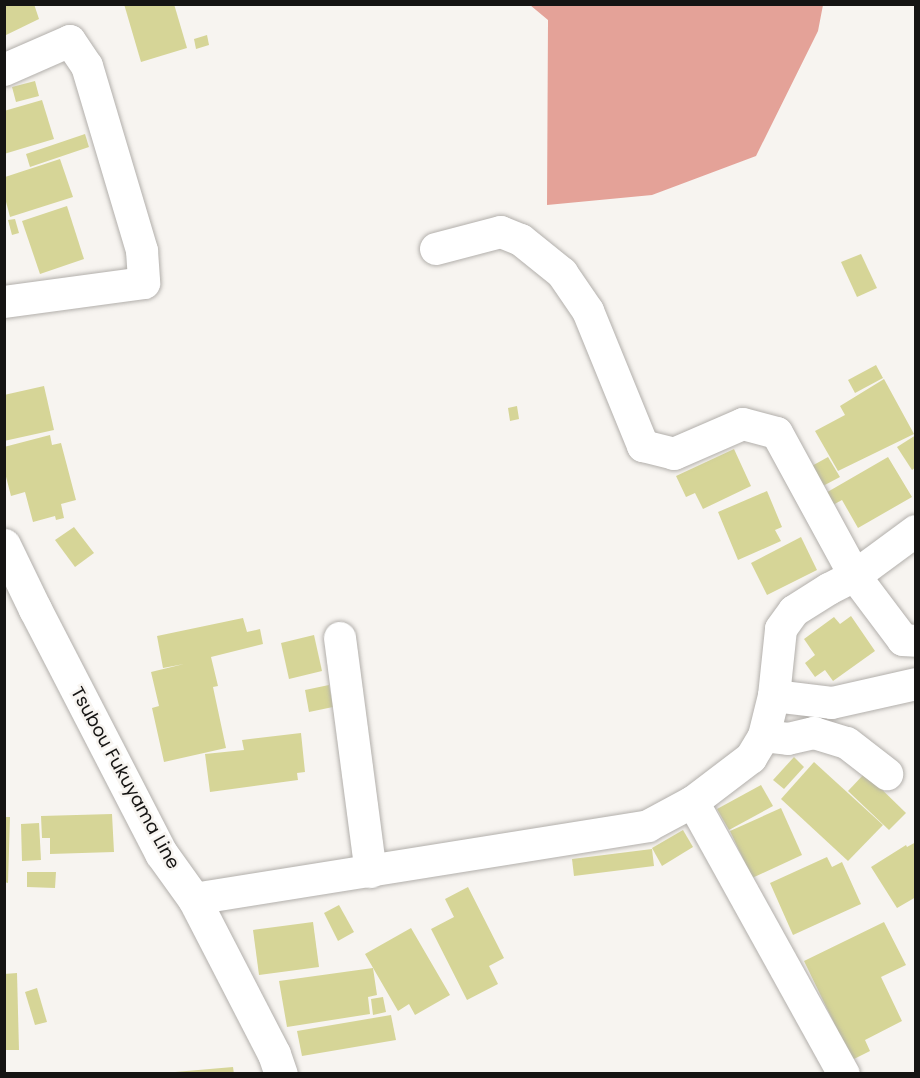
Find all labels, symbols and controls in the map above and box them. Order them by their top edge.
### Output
street label: Tsubou Fukuyama Line [66,683,184,873]

